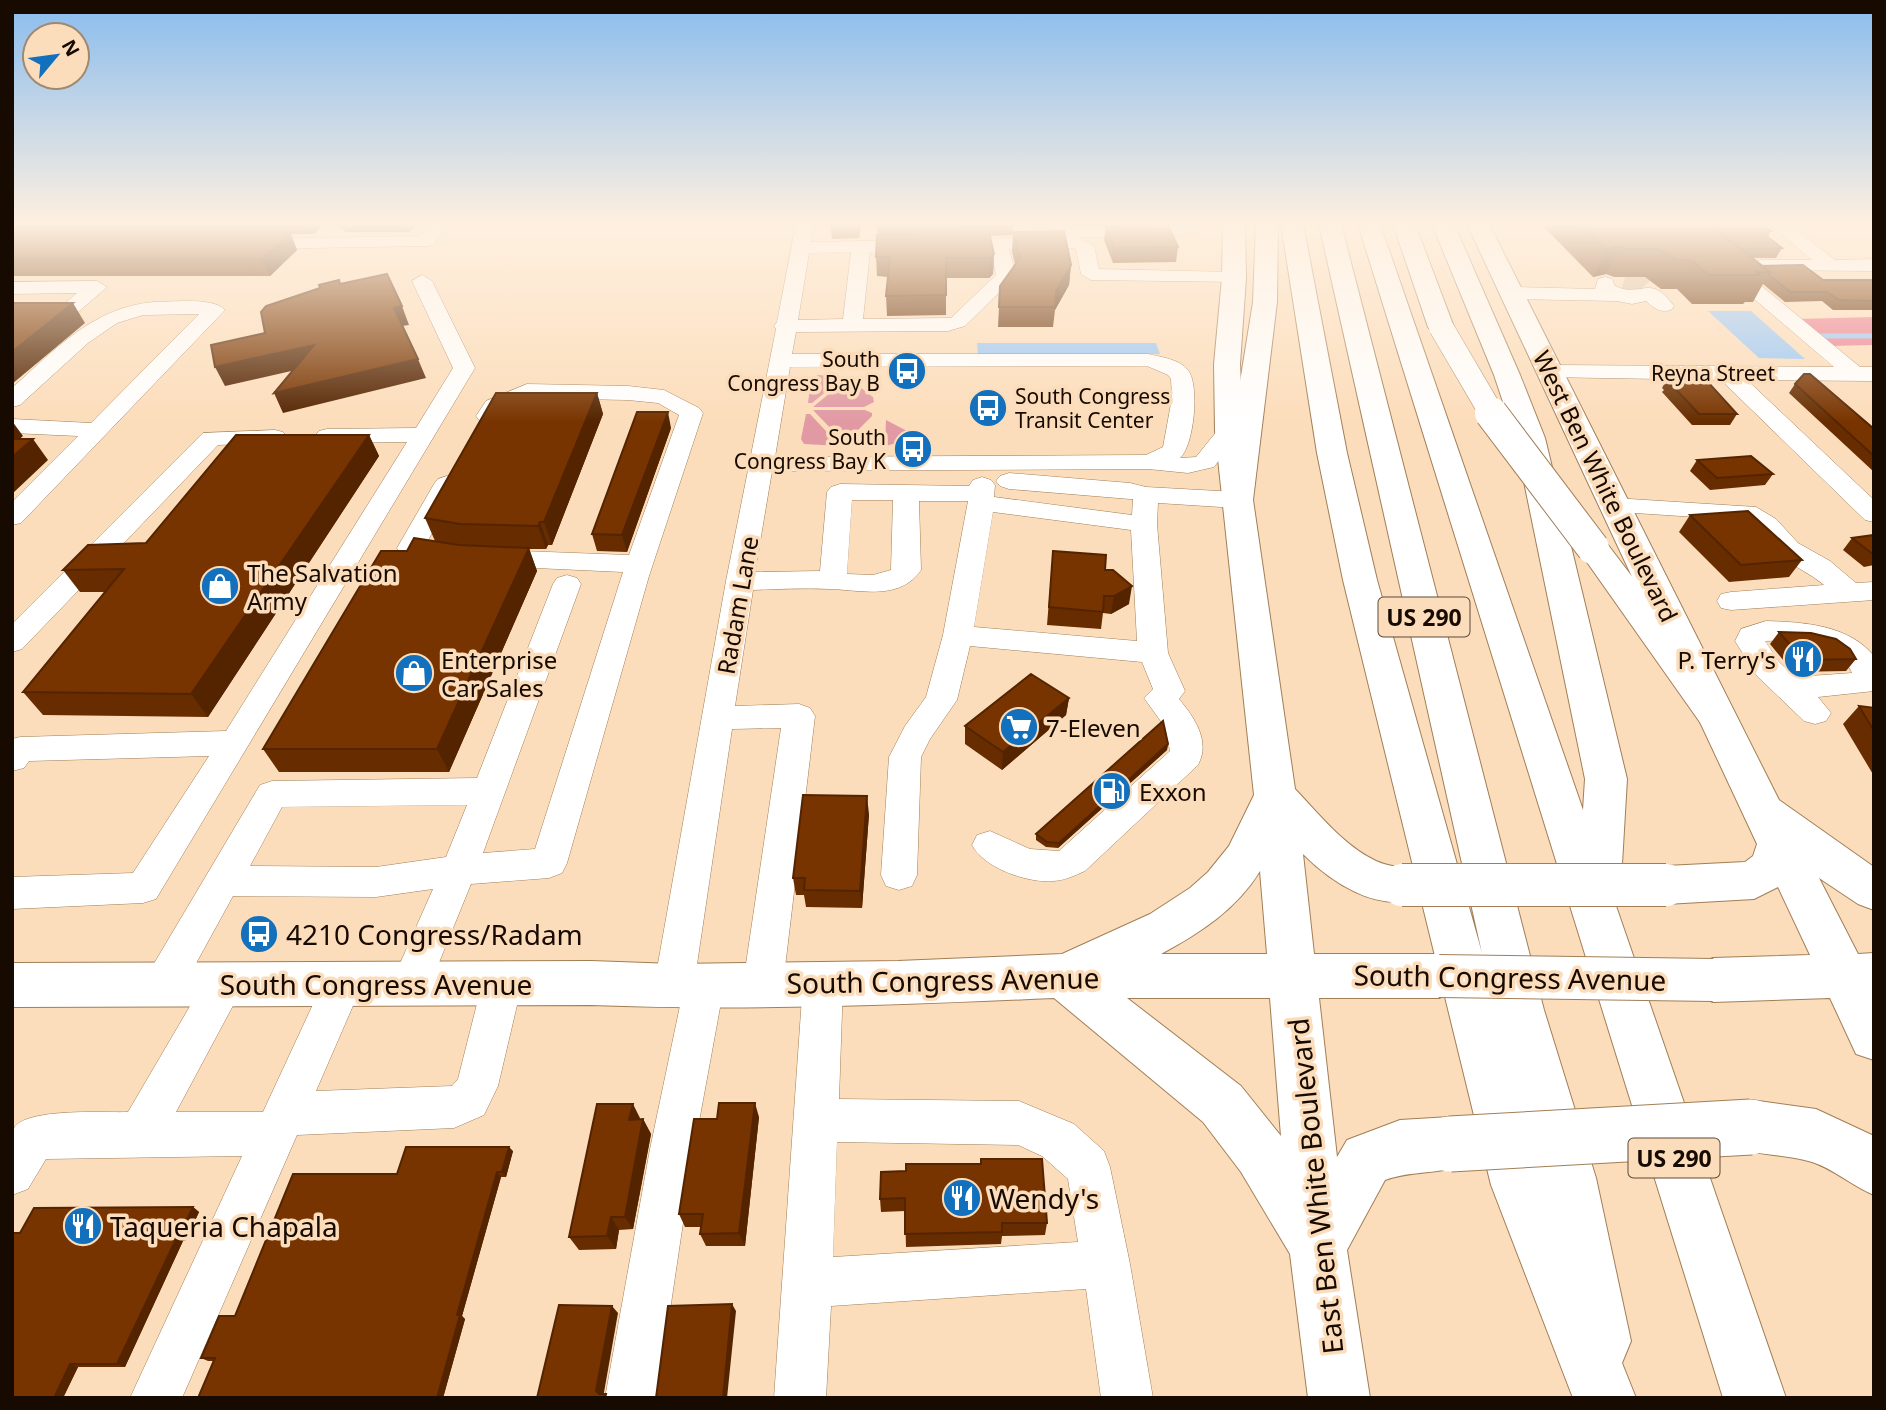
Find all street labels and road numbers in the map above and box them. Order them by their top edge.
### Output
street label: West Ben White Boulevard [1526,345,1686,627]
street label: Reyna Street [1651,359,1775,387]
street label: Radam Lane [709,533,765,677]
road number: US 290 [1378,597,1470,636]
street label: South Congress Avenue [1353,955,1667,999]
street label: South Congress Avenue [786,958,1100,1002]
street label: South Congress Avenue [220,965,532,1003]
street label: East Ben White Boulevard [1278,1016,1352,1356]
road number: US 290 [1628,1138,1720,1177]

